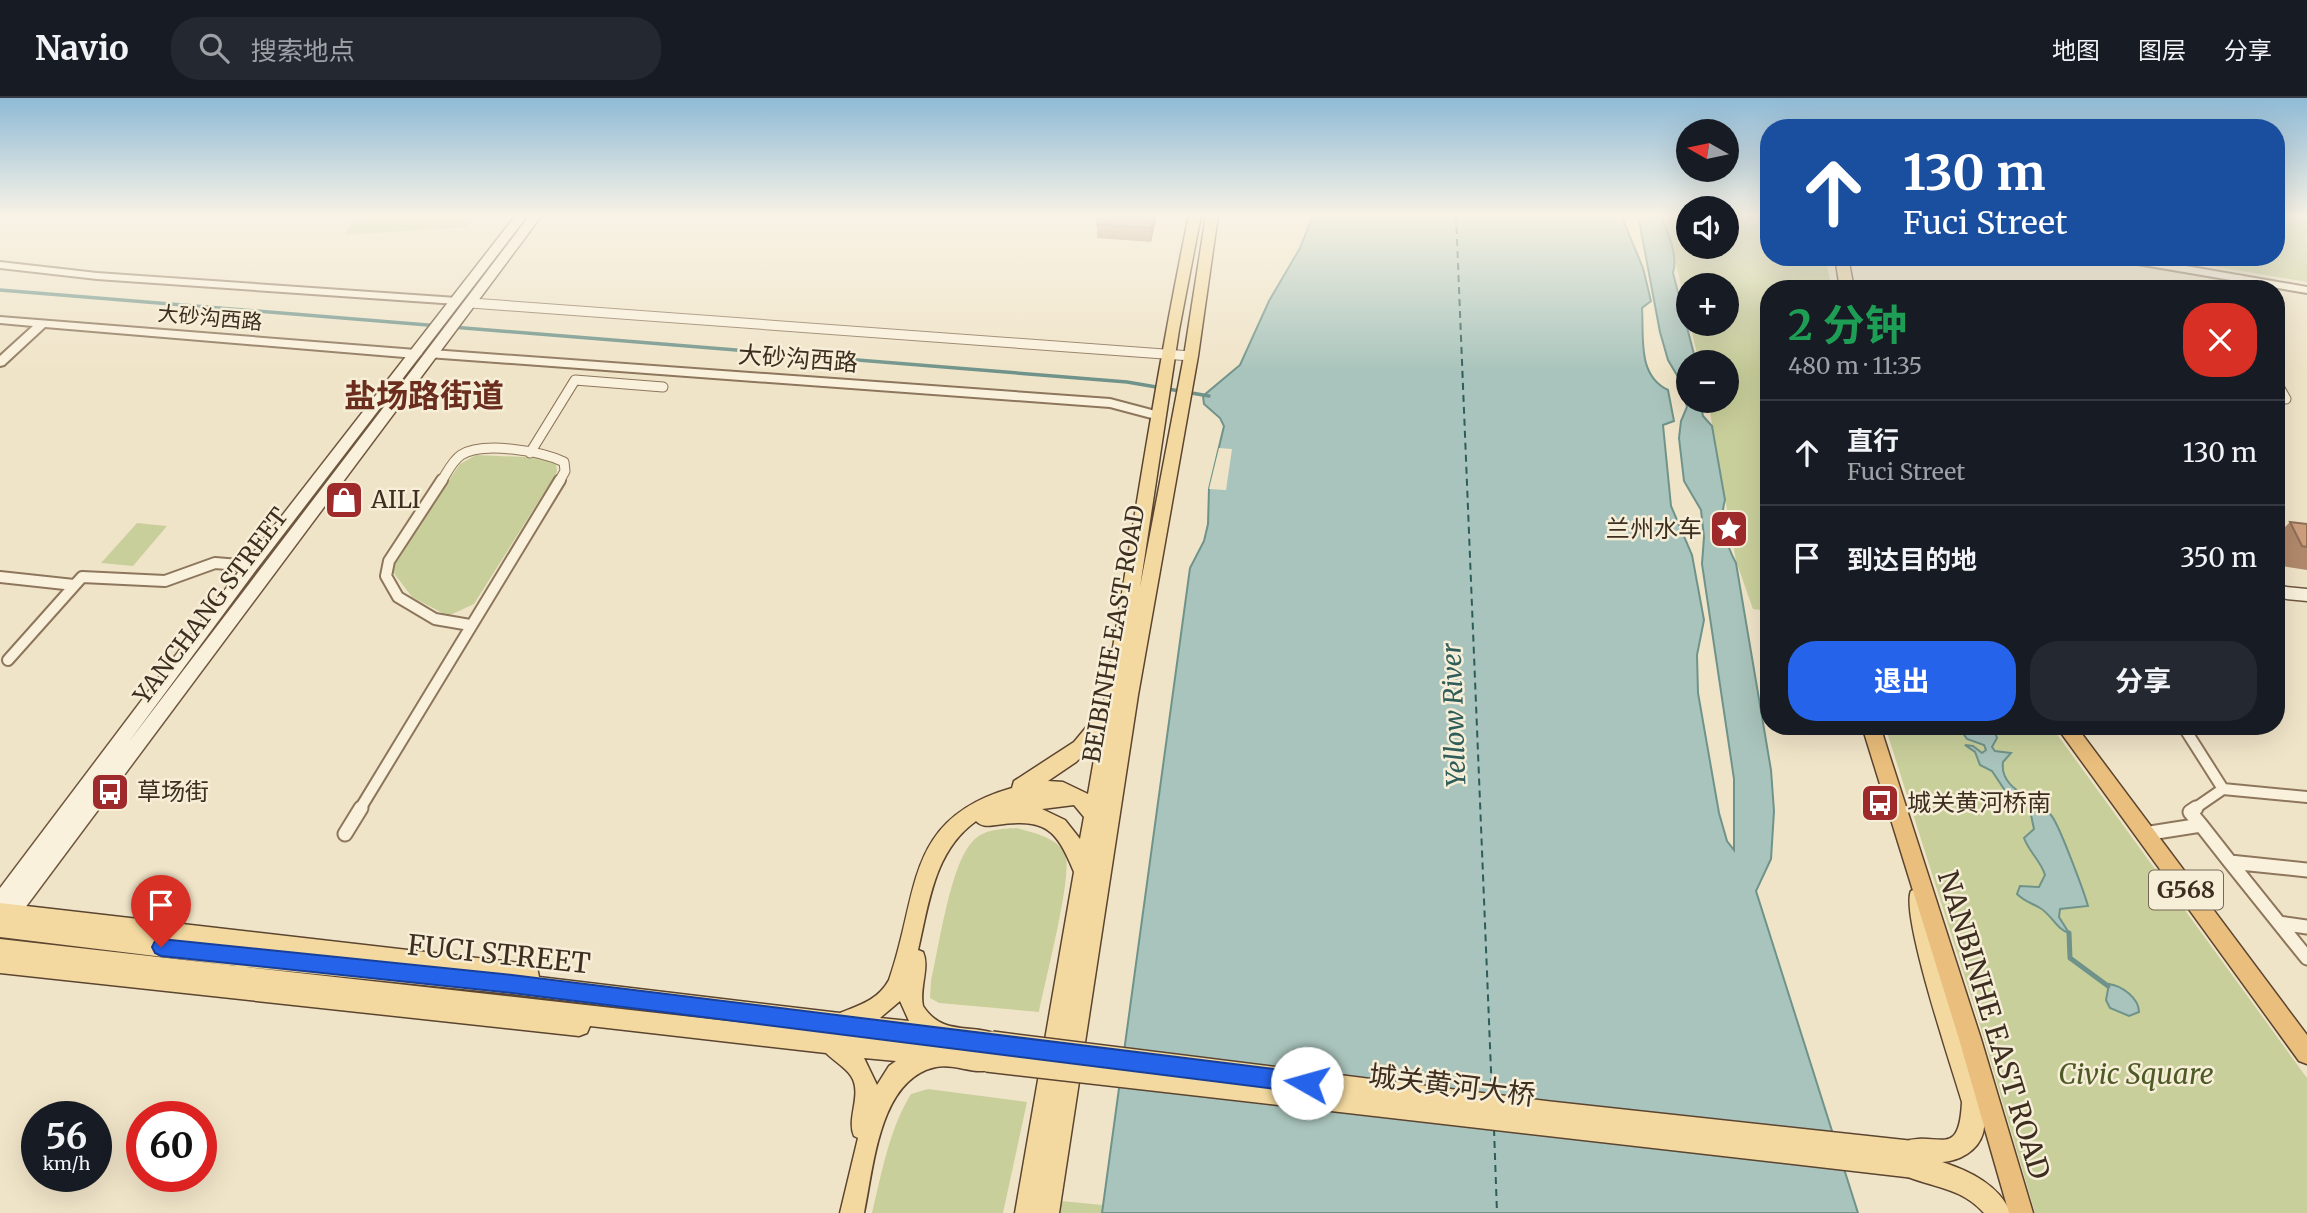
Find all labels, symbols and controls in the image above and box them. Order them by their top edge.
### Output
search box [171,17,661,80]
text: Navio [35,28,129,69]
icon: search [195,29,233,67]
text: 搜索地点 [251,34,355,67]
text: 地图 [2052,35,2100,66]
text: 图层 [2138,35,2186,66]
text: 分享 [2224,35,2272,66]
north arrow [1676,119,1740,182]
map controls [1676,119,1739,413]
text: 130 m [1903,142,2046,203]
icon: ahead [1788,147,1879,238]
button: sound [1676,196,1739,259]
text: Fuci Street [1903,203,2068,243]
button: + [1676,273,1739,336]
street label: 大砂沟西路 [157,299,264,336]
text: 2 分钟 [1788,299,1907,351]
button: close [2183,303,2257,377]
street label: 大砂沟西路 [737,339,859,378]
button: − [1676,350,1739,413]
text: 480 m · 11:35 [1788,351,1922,380]
district label: 盐场路街道 [344,376,504,416]
text: 直行 [1847,424,1899,457]
icon: ahead [1788,434,1826,472]
text: 130 m [2183,436,2257,469]
text: Fuci Street [1847,457,1965,486]
shop icon: AILI [323,479,365,521]
place label: AILI [370,484,420,515]
street label: YANCHANG STREET [126,501,295,711]
street label: BEIBINHE EAST ROAD [1076,503,1151,765]
place icon: 兰州水车 [1708,508,1750,550]
place label: 兰州水车 [1606,513,1702,544]
icon: arrive [1788,539,1826,577]
text: 350 m [2180,541,2257,574]
text: 到达目的地 [1847,543,1977,576]
button: 退出 [1788,641,2016,721]
button: 分享 [2030,641,2257,721]
water label: Yellow River [1434,642,1473,788]
bus stop icon: 草场街 [89,771,131,813]
place label: 草场街 [137,776,209,807]
bus stop icon: 城关黄河桥南 [1859,782,1901,824]
place label: 城关黄河桥南 [1907,787,2051,818]
street label: NANBINHE EAST ROAD [1930,866,2058,1184]
road number: G568 [2149,870,2223,910]
pin [131,875,191,947]
icon: arrive [142,886,180,924]
street label: FUCI STREET [406,926,592,982]
position arrow [1270,1046,1344,1120]
park label: Civic Square [2058,1056,2214,1092]
street label: 城关黄河大桥 [1366,1057,1538,1113]
speed limit sign: 60 [126,1101,217,1192]
text: 56 [46,1115,87,1159]
text: km/h [43,1152,90,1175]

